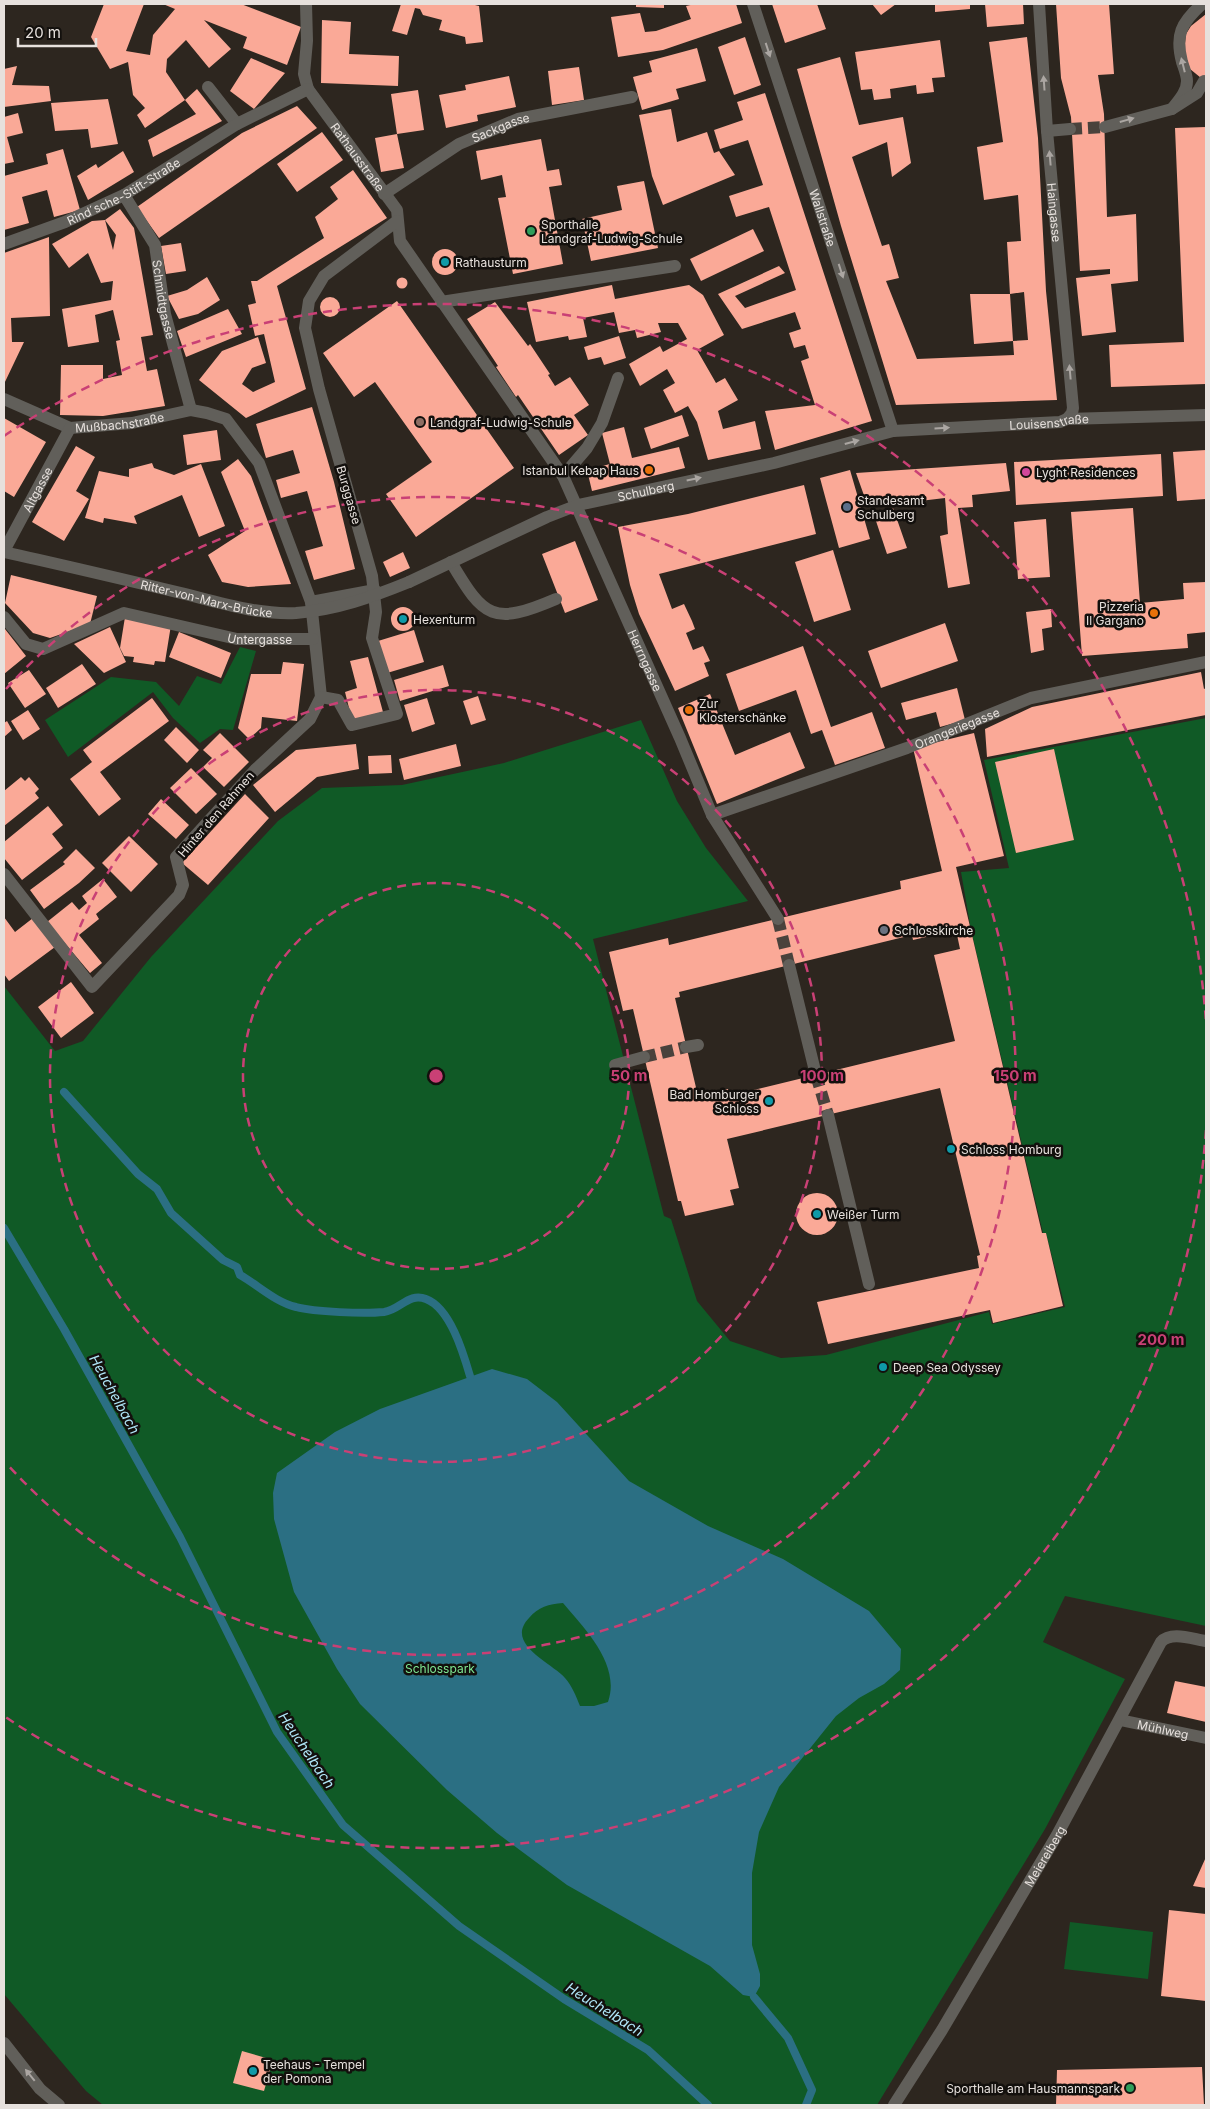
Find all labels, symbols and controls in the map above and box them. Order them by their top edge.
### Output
scale bar [18,15,95,47]
text: 20 m [25,23,61,42]
one-way arrow [765,43,773,58]
one-way arrow [1178,57,1186,72]
one-way arrow [1039,74,1047,90]
street label: Sackgasse [469,109,531,145]
one-way arrow [1120,116,1135,124]
street label: Rathausstraße [328,120,388,194]
one-way arrow [1045,150,1053,166]
street label: Rind´sche-Stift-Straße [64,154,183,228]
street label: Haingasse [1044,182,1065,243]
street label: Wallstraße [807,187,840,249]
place label: Sporthalle Landgraf-Ludwig-Schule [541,217,683,246]
marker: Sporthalle Landgraf-Ludwig-Schule [525,225,537,237]
place label: Rathausturm [455,255,527,270]
marker: Rathausturm [439,256,451,268]
street label: Schmidtgasse [150,259,179,341]
one-way arrow [837,264,845,279]
one-way arrow [1066,364,1074,380]
street label: Mußbachstraße [75,409,165,435]
street label: Louisenstraße [1009,411,1089,432]
place label: Landgraf-Ludwig-Schule [430,415,572,430]
marker: Landgraf-Ludwig-Schule [414,416,426,428]
one-way arrow [934,424,950,432]
one-way arrow [844,438,859,446]
place label: Istanbul Kebap Haus [522,463,639,478]
street label: Altgasse [19,464,55,514]
street label: Burggasse [333,464,365,526]
marker: Istanbul Kebap Haus [643,464,655,476]
place label: Lyght Residences [1036,465,1136,480]
marker: Lyght Residences [1020,466,1032,478]
one-way arrow [686,475,701,483]
street label: Schulberg [616,477,675,504]
place label: Standesamt Schulberg [857,493,924,522]
marker: Standesamt Schulberg [841,501,853,513]
street label: Ritter-von-Marx-Brücke [139,576,273,620]
place label: Pizzeria Il Gargano [1086,599,1144,628]
marker: Pizzeria Il Gargano [1148,607,1160,619]
place label: Hexenturm [413,612,475,627]
marker: Hexenturm [397,613,409,625]
street label: Herrngasse [625,627,666,694]
street label: Untergasse [226,630,292,647]
place label: Zur Klosterschänke [699,696,786,725]
marker: Zur Klosterschänke [683,704,695,716]
street label: Orangeriegasse [912,704,1002,752]
street label: Hinter den Rahmen [175,768,257,860]
place label: Schlosskirche [894,923,973,938]
marker: Schlosskirche [878,924,890,936]
text: 50 m [611,1066,647,1085]
text: 100 m [800,1066,844,1085]
text: 150 m [993,1066,1037,1085]
centre of rings [427,1067,445,1085]
place label: Bad Homburger Schloss [669,1087,759,1116]
marker: Bad Homburger Schloss [763,1095,775,1107]
place label: Schloss Homburg [961,1142,1062,1157]
marker: Schloss Homburg [945,1143,957,1155]
place label: Weißer Turm [827,1207,900,1222]
marker: Weißer Turm [811,1208,823,1220]
text: 200 m [1138,1330,1184,1349]
water label: Heuchelbach [86,1351,144,1437]
place label: Deep Sea Odyssey [893,1360,1001,1375]
marker: Deep Sea Odyssey [877,1361,889,1373]
park label: Schlosspark [405,1661,475,1676]
water label: Heuchelbach [275,1709,339,1791]
street label: Mühlweg [1136,1716,1190,1742]
street label: Meiereiberg [1021,1823,1068,1889]
water label: Heuchelbach [563,1978,647,2040]
place label: Teehaus - Tempel der Pomona [263,2057,365,2086]
marker: Teehaus - Tempel der Pomona [247,2065,259,2077]
one-way arrow [24,2069,35,2082]
place label: Sporthalle am Hausmannspark [946,2081,1120,2096]
marker: Sporthalle am Hausmannspark [1124,2082,1136,2094]

